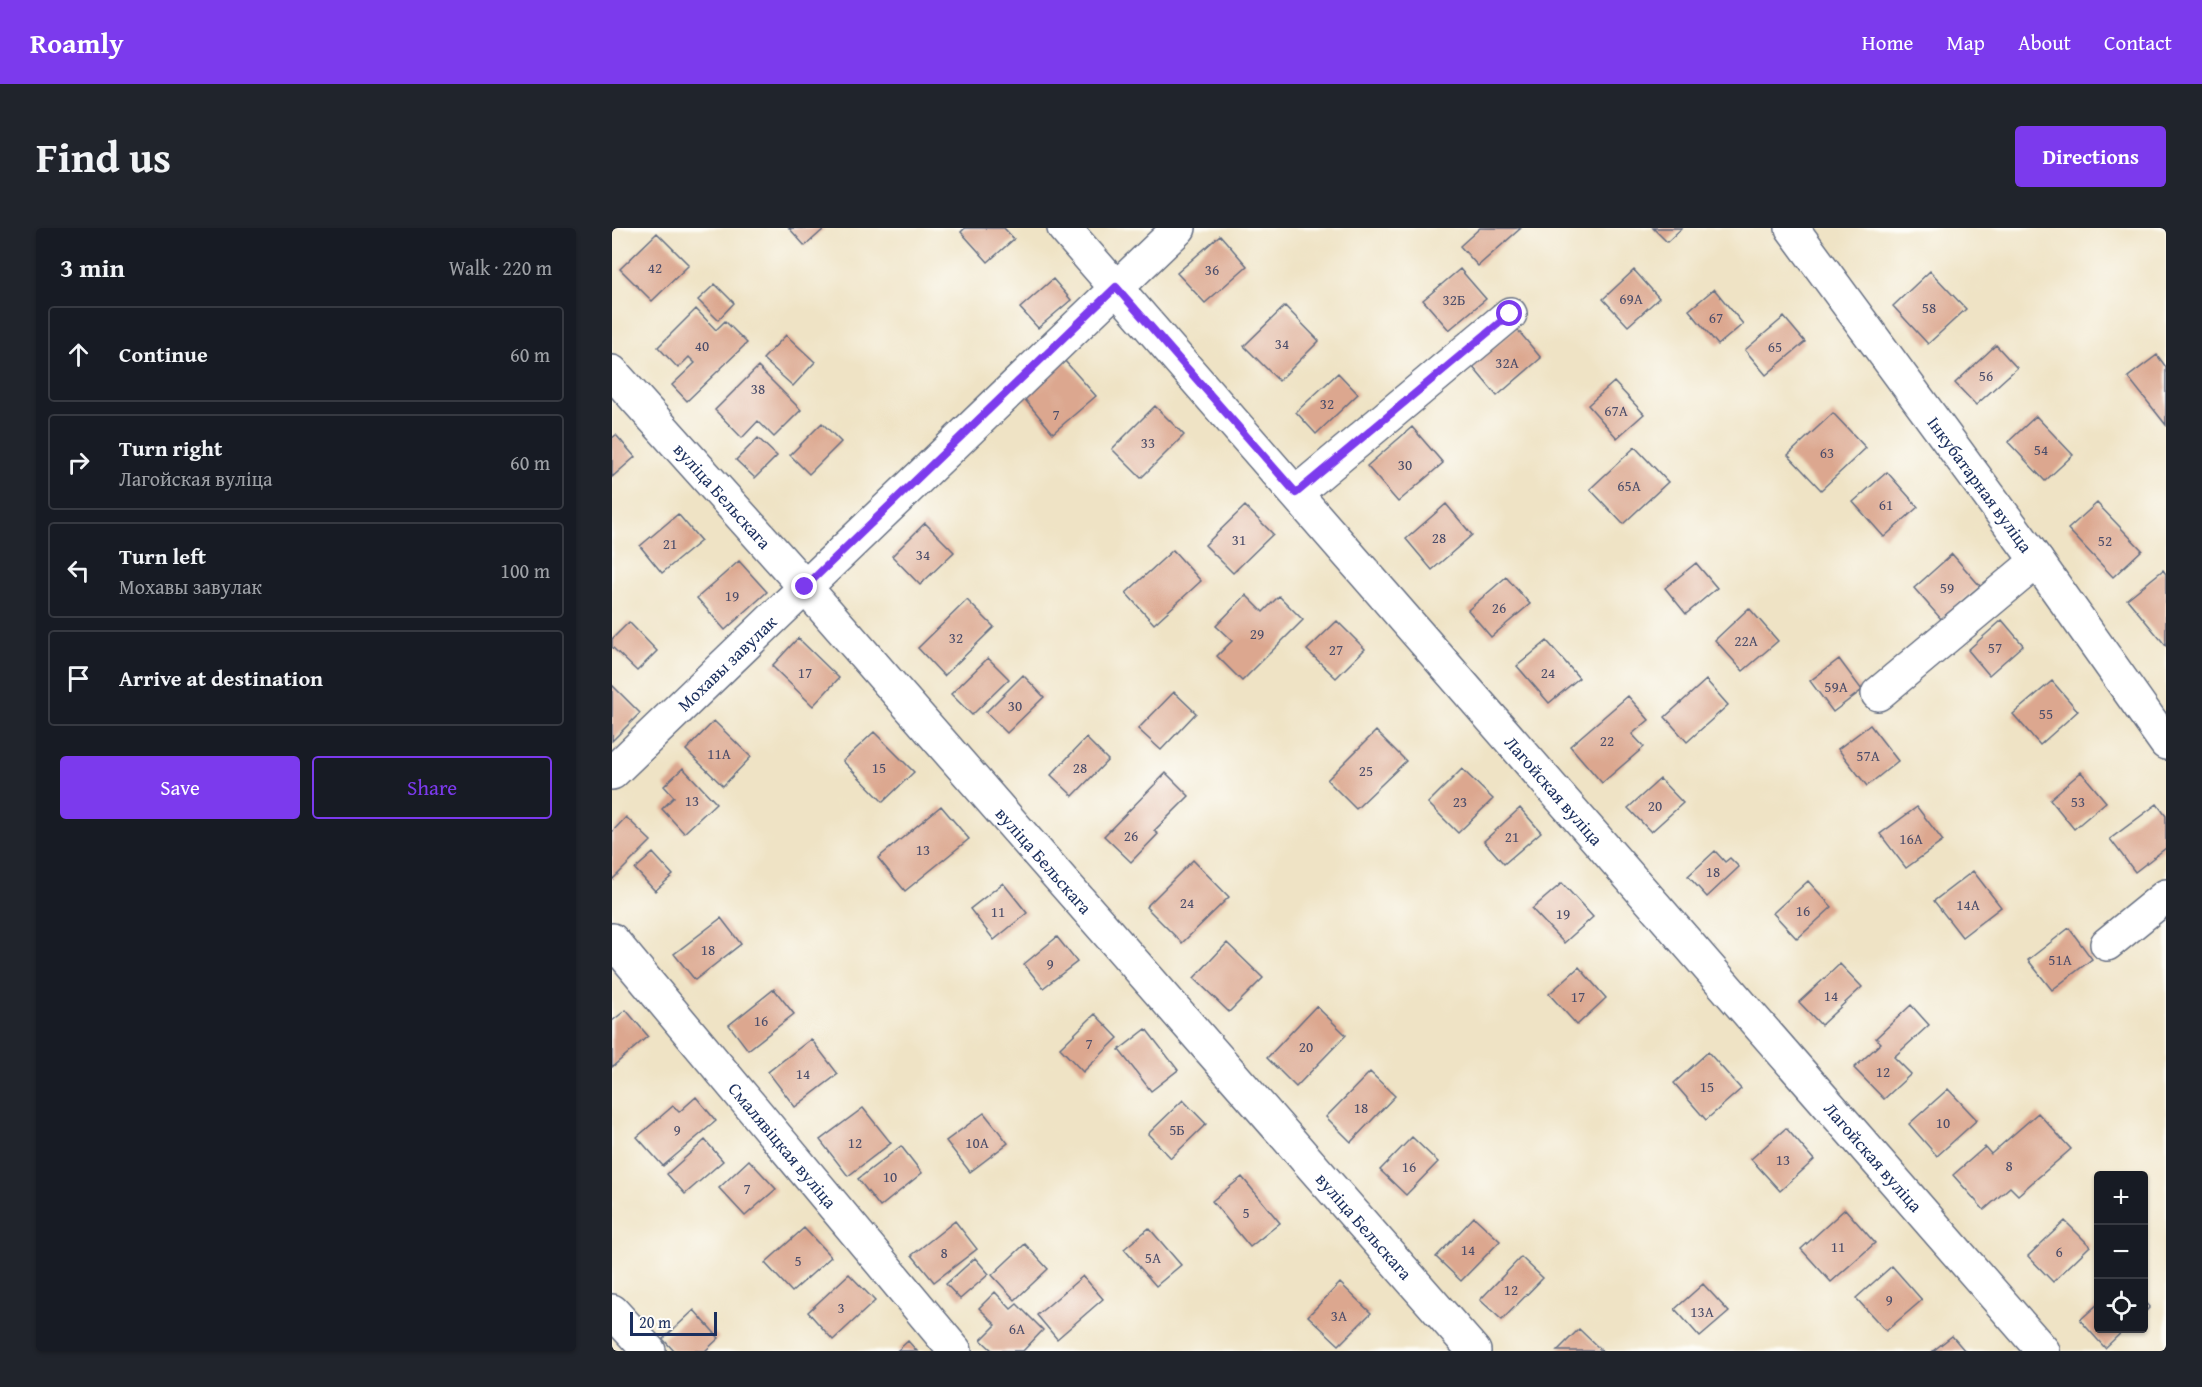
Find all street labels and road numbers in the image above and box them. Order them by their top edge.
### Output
street label: Інкубатарная вуліца [1921,410,2040,558]
street label: вуліца Бельскага [668,436,778,555]
street label: Мохавы завулак [671,608,783,717]
street label: Лагойская вуліца [1499,729,1610,852]
street label: вуліца Бельскага [990,800,1099,920]
street label: Смалявіцкая вуліца [722,1076,844,1214]
street label: Лагойская вуліца [1818,1096,1929,1218]
street label: вуліца Бельскага [1310,1166,1419,1286]

